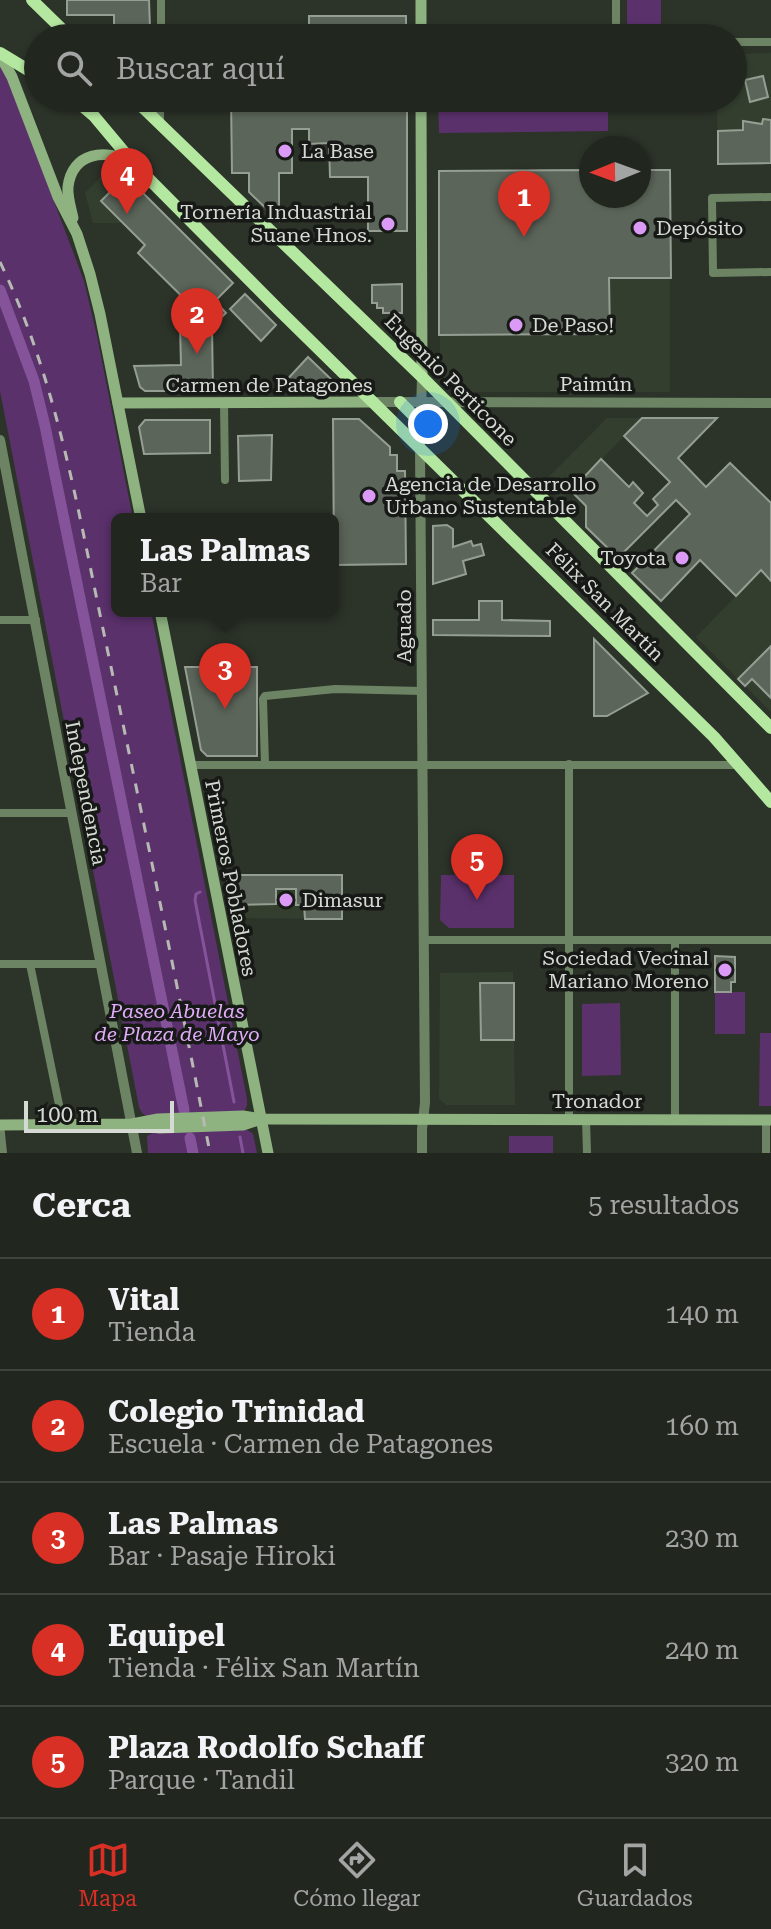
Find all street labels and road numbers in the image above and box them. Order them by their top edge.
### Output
street label: Eugenio Perticone [380,309,522,451]
street label: Paimún [560,372,633,396]
street label: Carmen de Patagones [165,373,373,397]
street label: Félix San Martín [541,538,669,666]
street label: Aguado [392,589,416,663]
street label: Independencia [60,719,112,867]
street label: Primeros Pobladores [200,778,262,978]
street label: Tronador [552,1089,642,1113]

